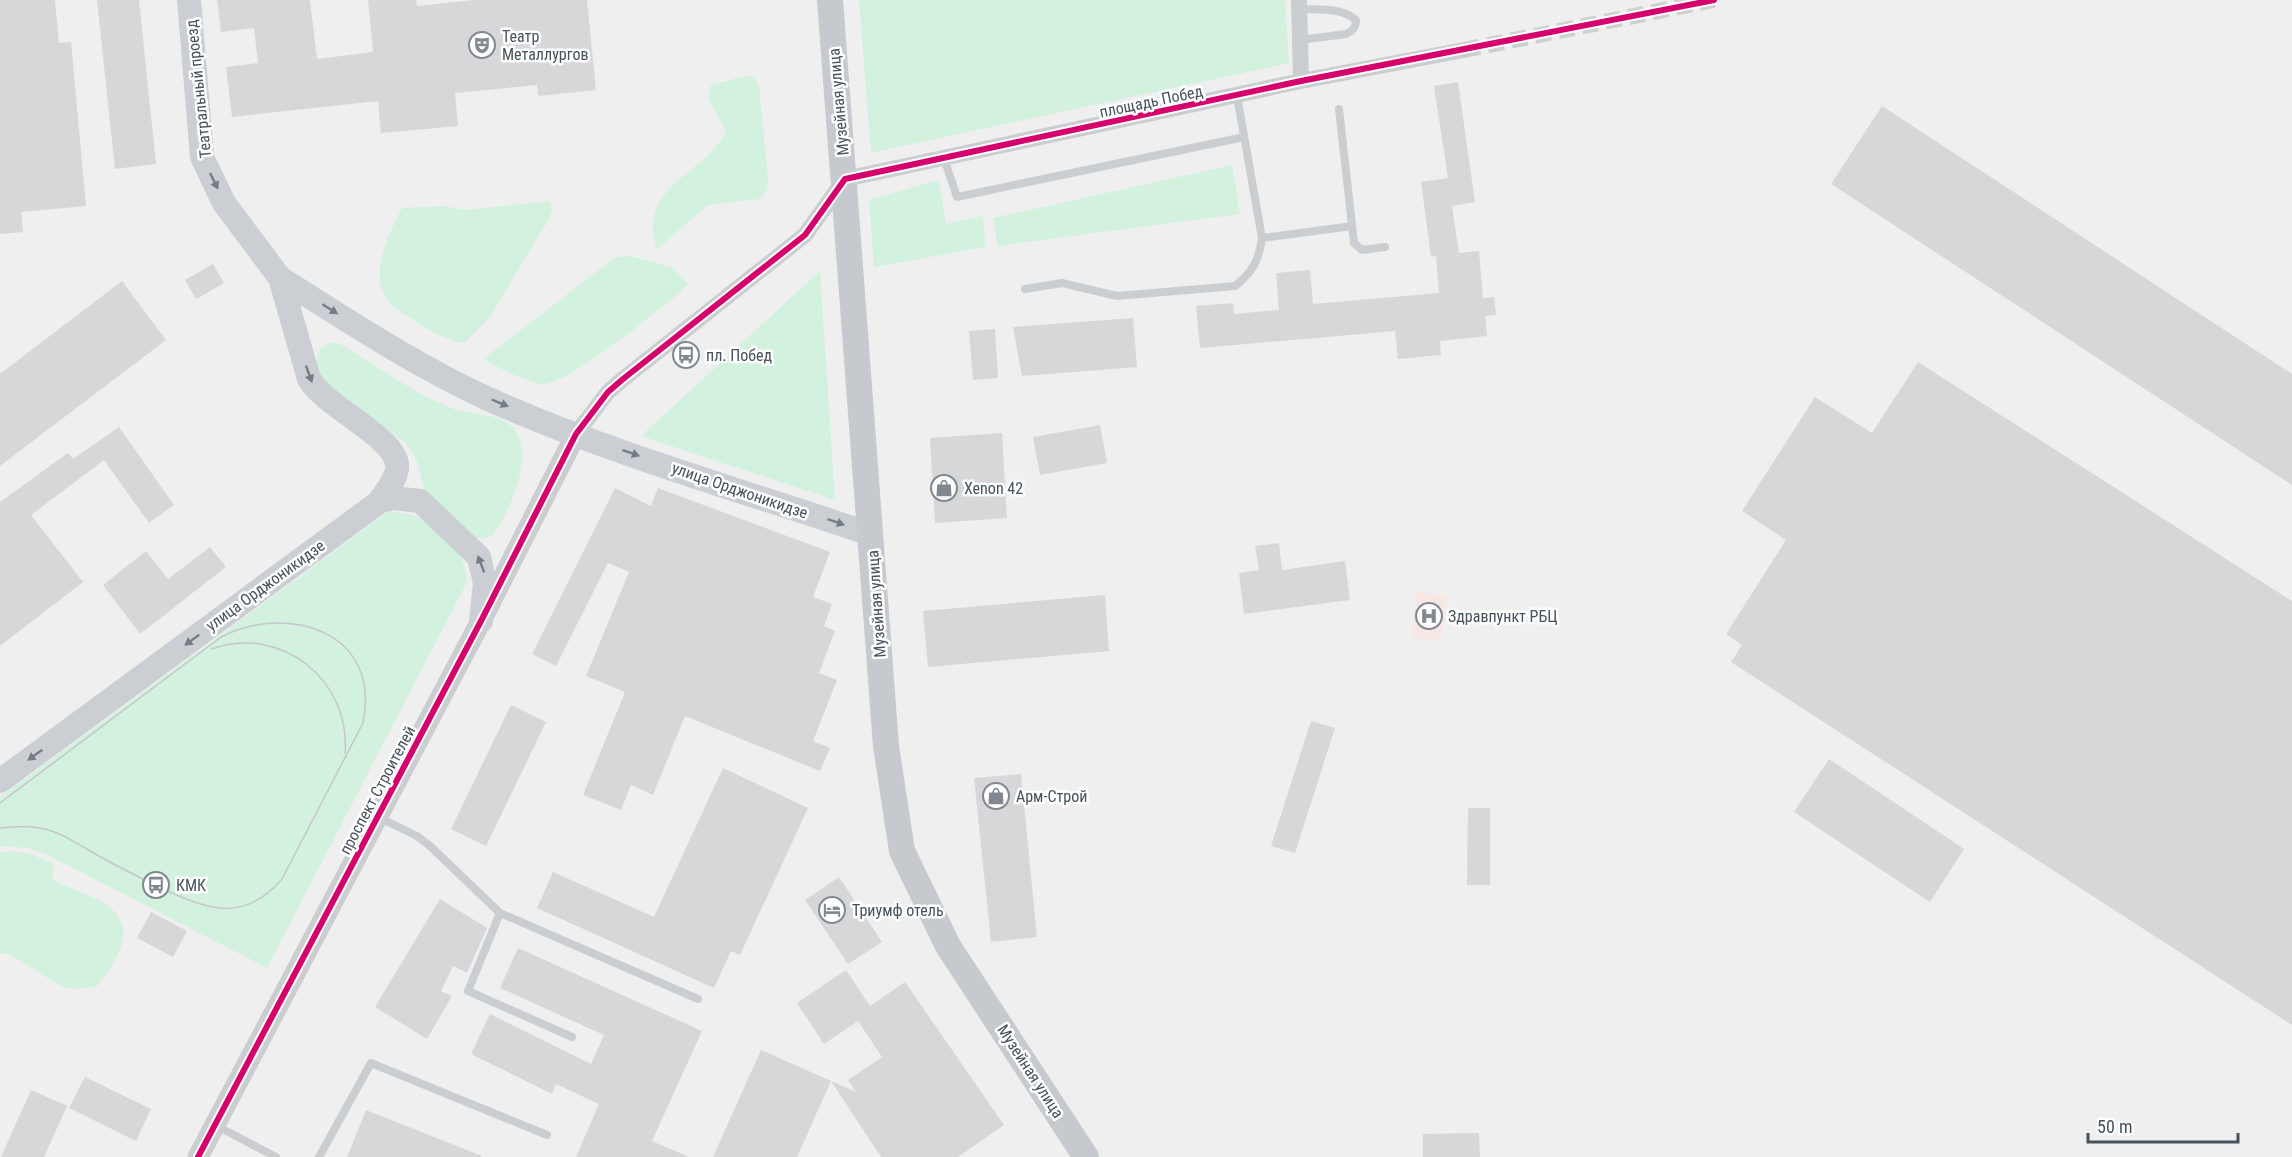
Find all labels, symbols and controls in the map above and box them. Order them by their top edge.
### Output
street label: Театральный проезд [182,18,215,159]
place label: Театр Металлургов [502,27,589,64]
theatre icon: Театр Металлургов [467,30,497,60]
street label: Музейная улица [824,48,853,156]
street label: площадь Побед [1098,81,1205,122]
one-way arrow [209,173,218,190]
one-way arrow [321,303,338,314]
bus stop icon: пл. Побед [671,340,701,370]
place label: пл. Побед [706,346,772,365]
one-way arrow [304,365,314,383]
one-way arrow [491,399,508,408]
one-way arrow [622,448,640,458]
street label: улица Орджоникидзе [670,458,810,523]
shop icon: Xenon 42 [929,473,959,503]
place label: Xenon 42 [964,479,1023,498]
one-way arrow [827,518,845,527]
street label: улица Орджоникидзе [202,536,328,635]
street label: Музейная улица [863,550,890,658]
one-way arrow [475,555,485,573]
hospital icon: Здравпункт РБЦ [1414,601,1444,631]
place label: Здравпункт РБЦ [1448,607,1557,626]
one-way arrow [184,633,199,645]
street label: проспект Строителей [336,723,419,858]
one-way arrow [27,749,42,761]
shop icon: Арм-Строй [981,781,1011,811]
place label: Арм-Строй [1016,787,1087,806]
bus stop icon: КМК [141,870,171,900]
place label: КМК [176,876,206,895]
hotel icon: Триумф отель [817,895,847,925]
place label: Триумф отель [852,901,944,920]
street label: Музейная улица [993,1021,1068,1122]
scale bar [2088,1106,2238,1144]
text: 50 m [2097,1116,2132,1137]

